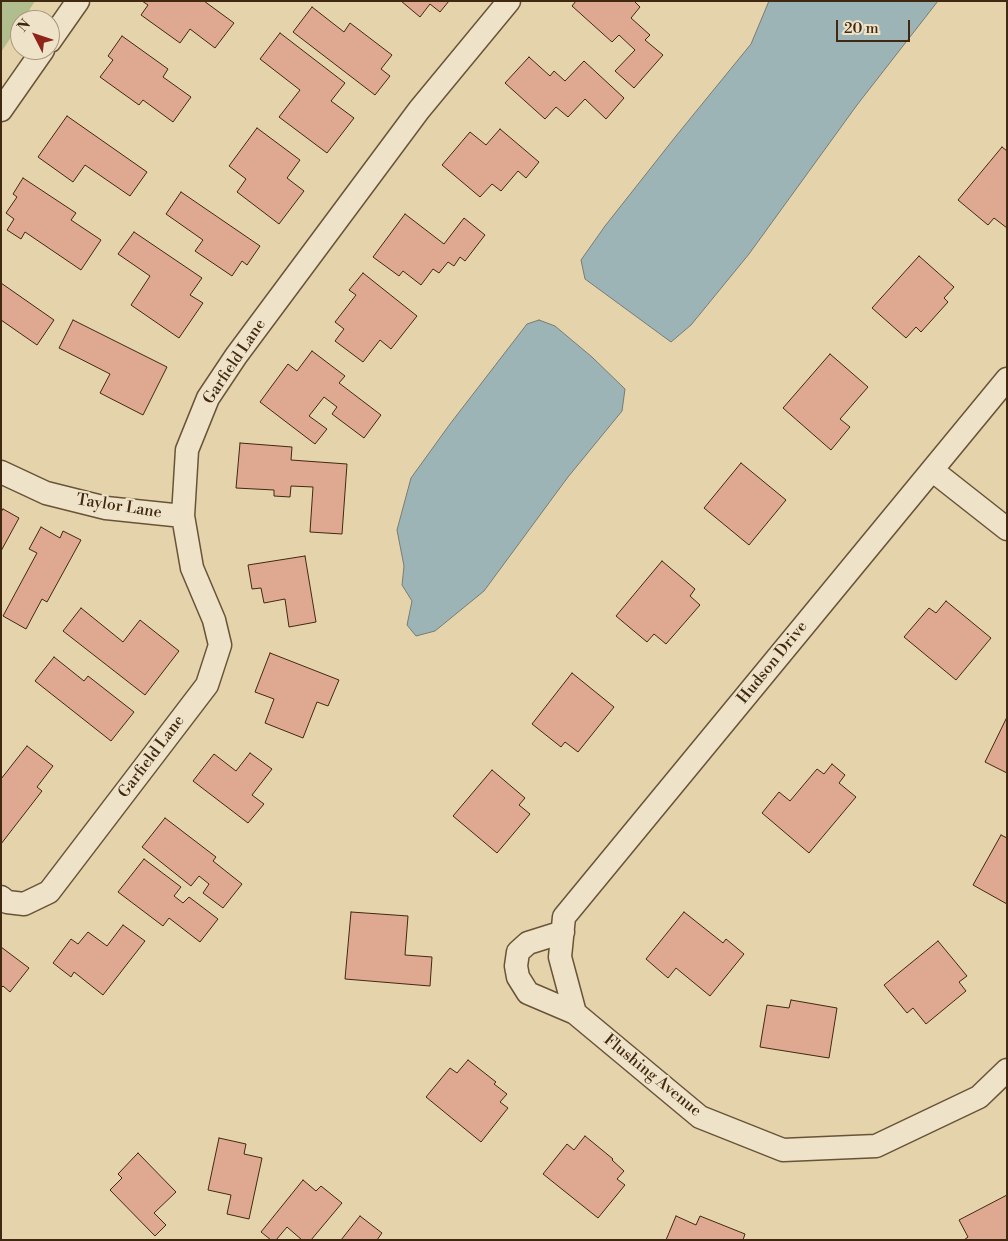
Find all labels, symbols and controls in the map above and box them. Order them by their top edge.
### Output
north arrow [10,10,60,60]
scale bar [838,10,912,42]
text: N [14,16,35,36]
text: 20 m [844,19,879,38]
street label: Garfield Lane [200,316,270,408]
street label: Taylor Lane [75,491,163,523]
street label: Hudson Drive [734,618,812,708]
street label: Garfield Lane [115,712,189,802]
street label: Flushing Avenue [599,1031,705,1121]

